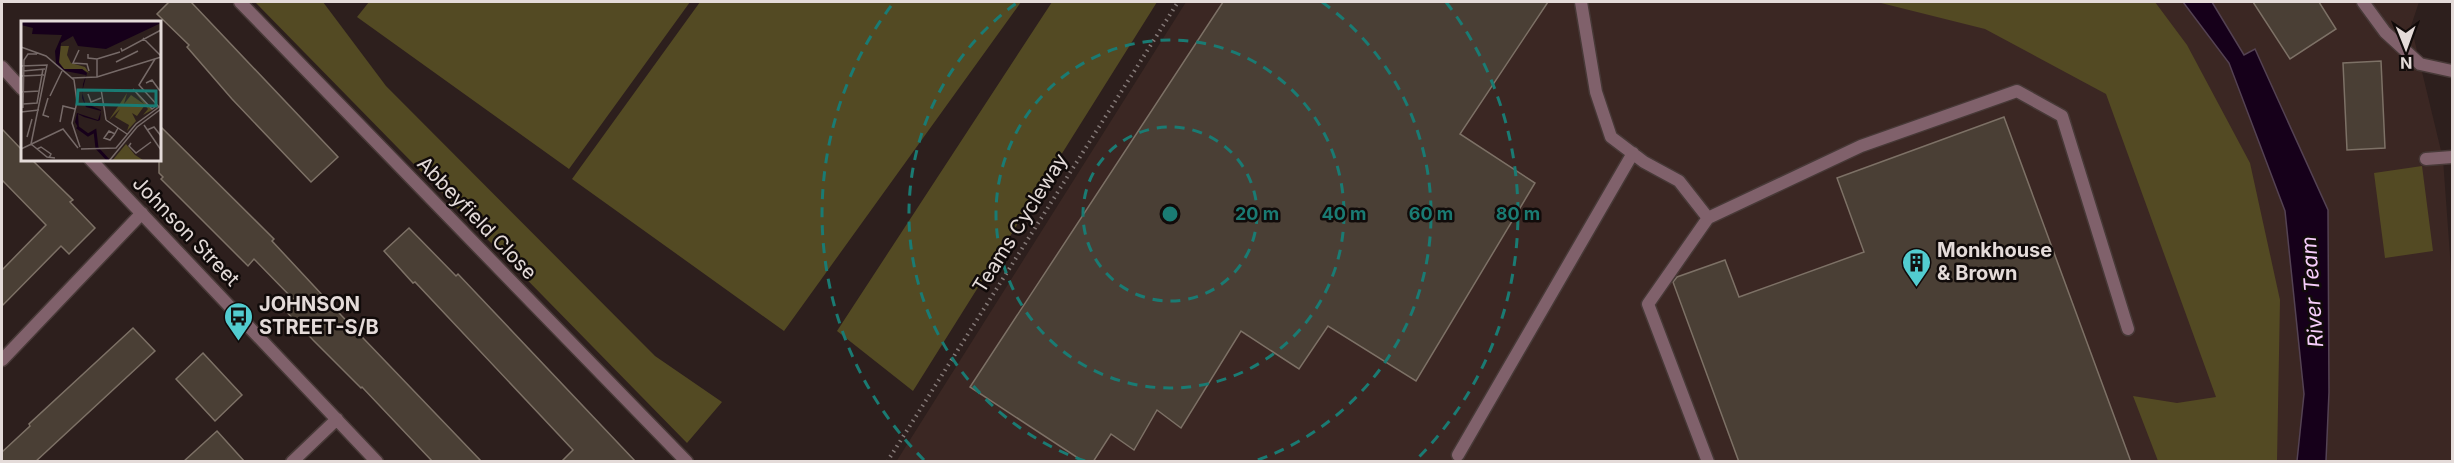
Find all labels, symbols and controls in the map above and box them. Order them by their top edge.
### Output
north arrow [2376,18,2436,78]
inset map [21,21,160,160]
text: N [2400,53,2413,73]
street label: Teams Cycleway [968,149,1072,297]
street label: Abbeyfield Close [412,152,542,284]
street label: Johnson Street [128,171,245,291]
text: 20 m [1235,203,1279,224]
text: 40 m [1322,203,1367,224]
text: 60 m [1409,203,1453,224]
text: 80 m [1496,203,1540,224]
centre of rings [1160,204,1180,224]
water label: River Team [2296,236,2328,348]
place label: Monkhouse & Brown [1937,238,2052,285]
building icon: Monkhouse & Brown [1900,246,1932,288]
place label: JOHNSON STREET-S/B [259,292,379,339]
bus stop icon: JOHNSON STREET-S/B [222,300,254,342]

